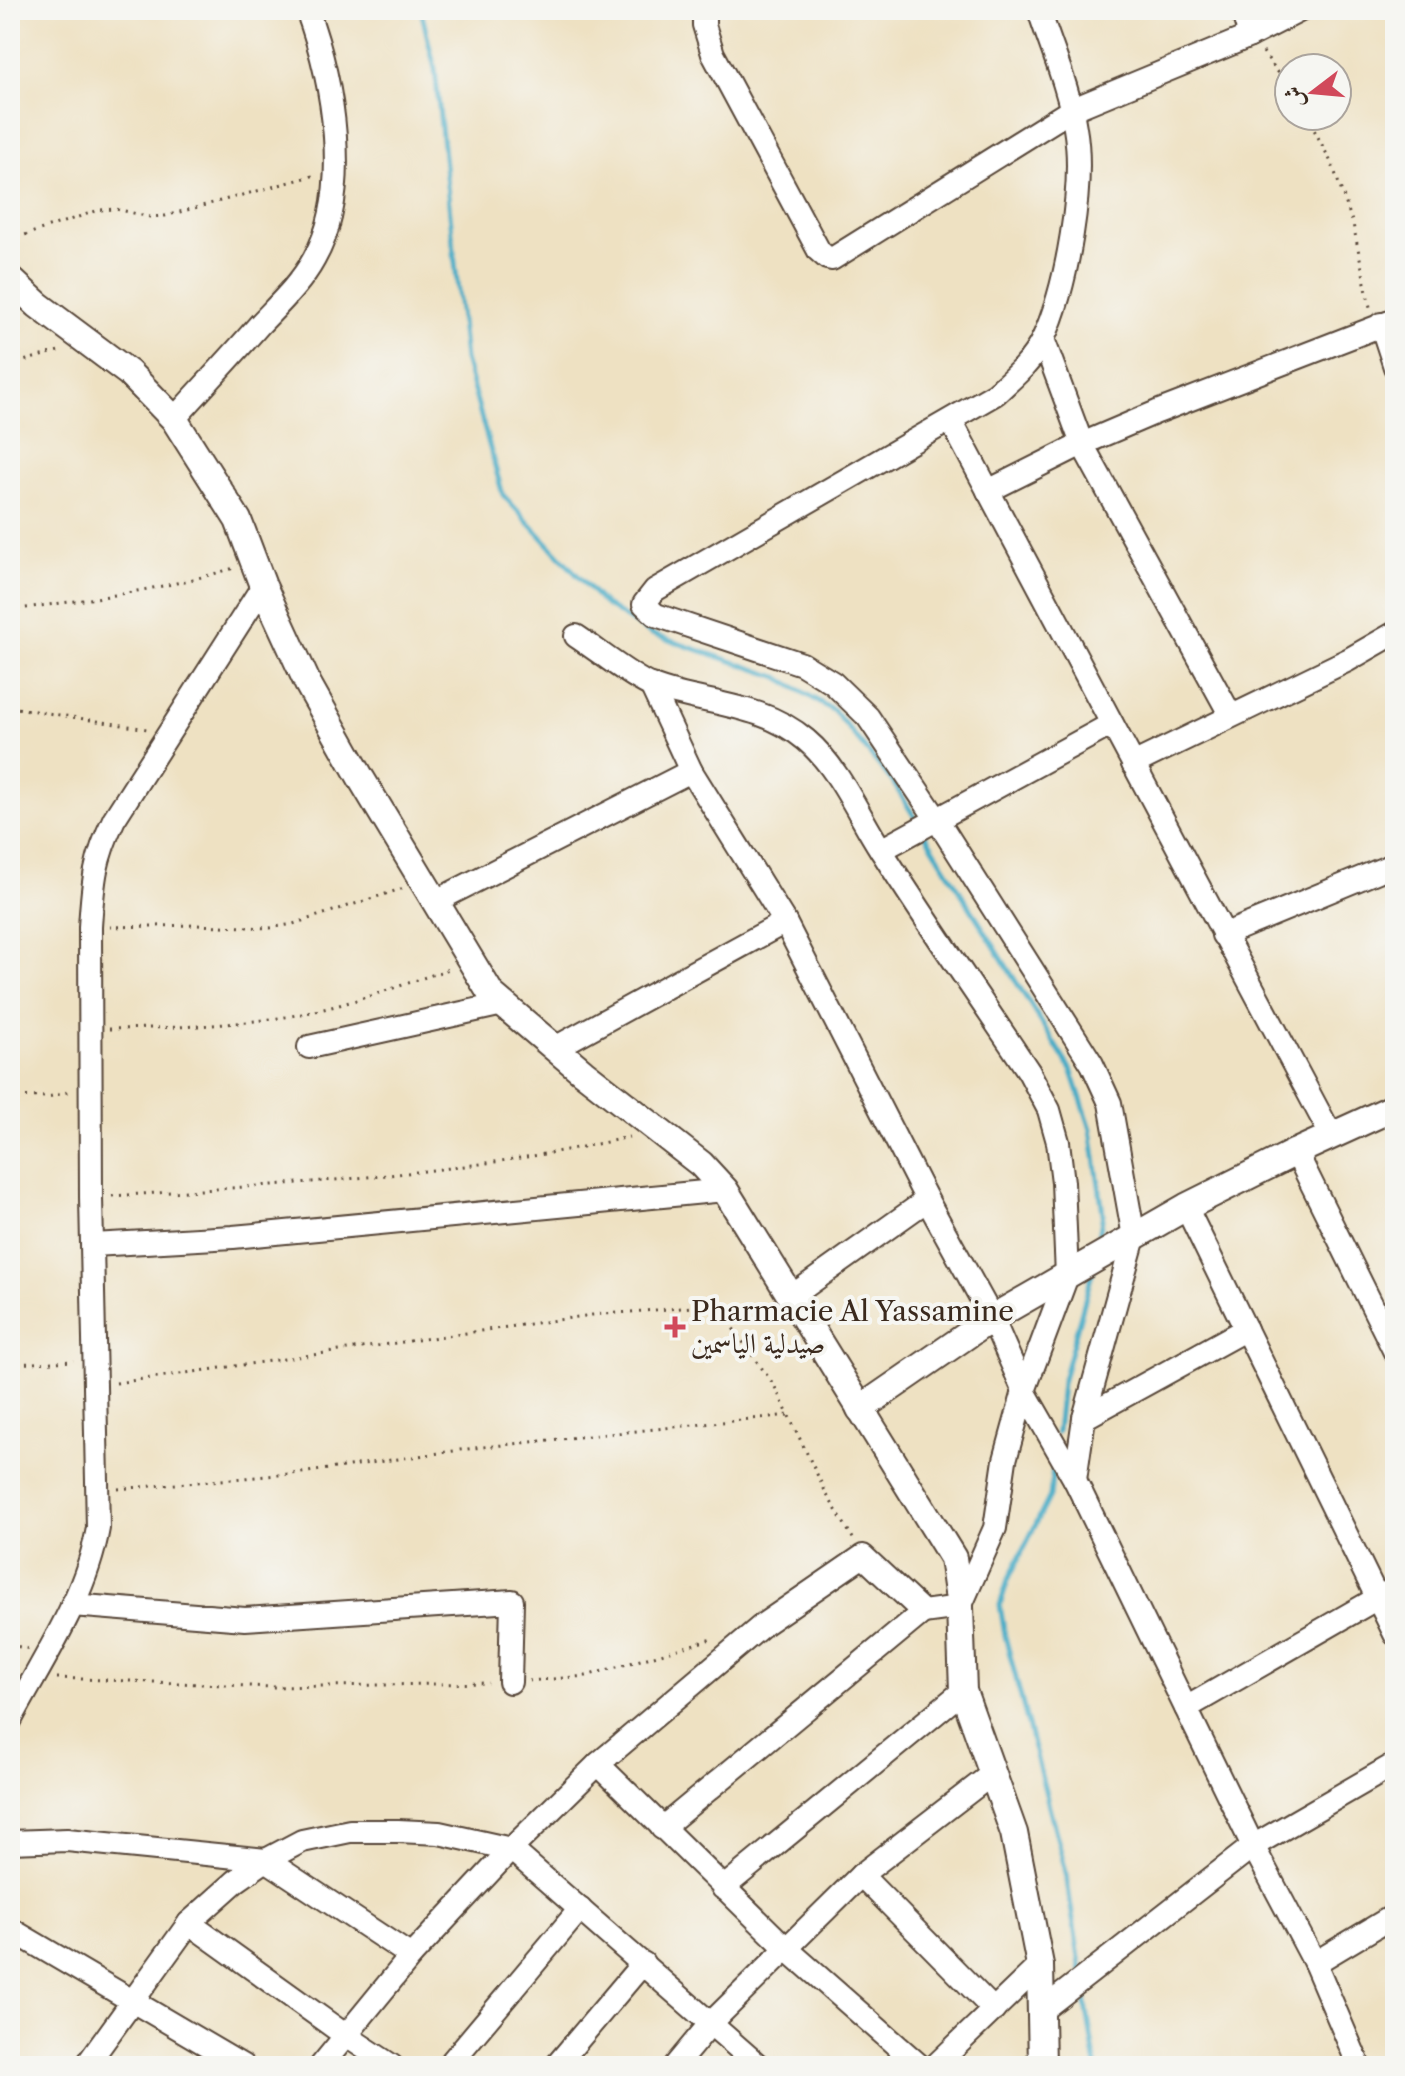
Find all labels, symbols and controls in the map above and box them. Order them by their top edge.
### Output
north arrow [1273,52,1353,132]
text: ش [1278,83,1310,112]
place label: Pharmacie Al Yassamine صيدلية الياسمين [691,1294,1014,1360]
marker: Pharmacie Al Yassamine صيدلية الياسمين [666,1318,684,1336]

